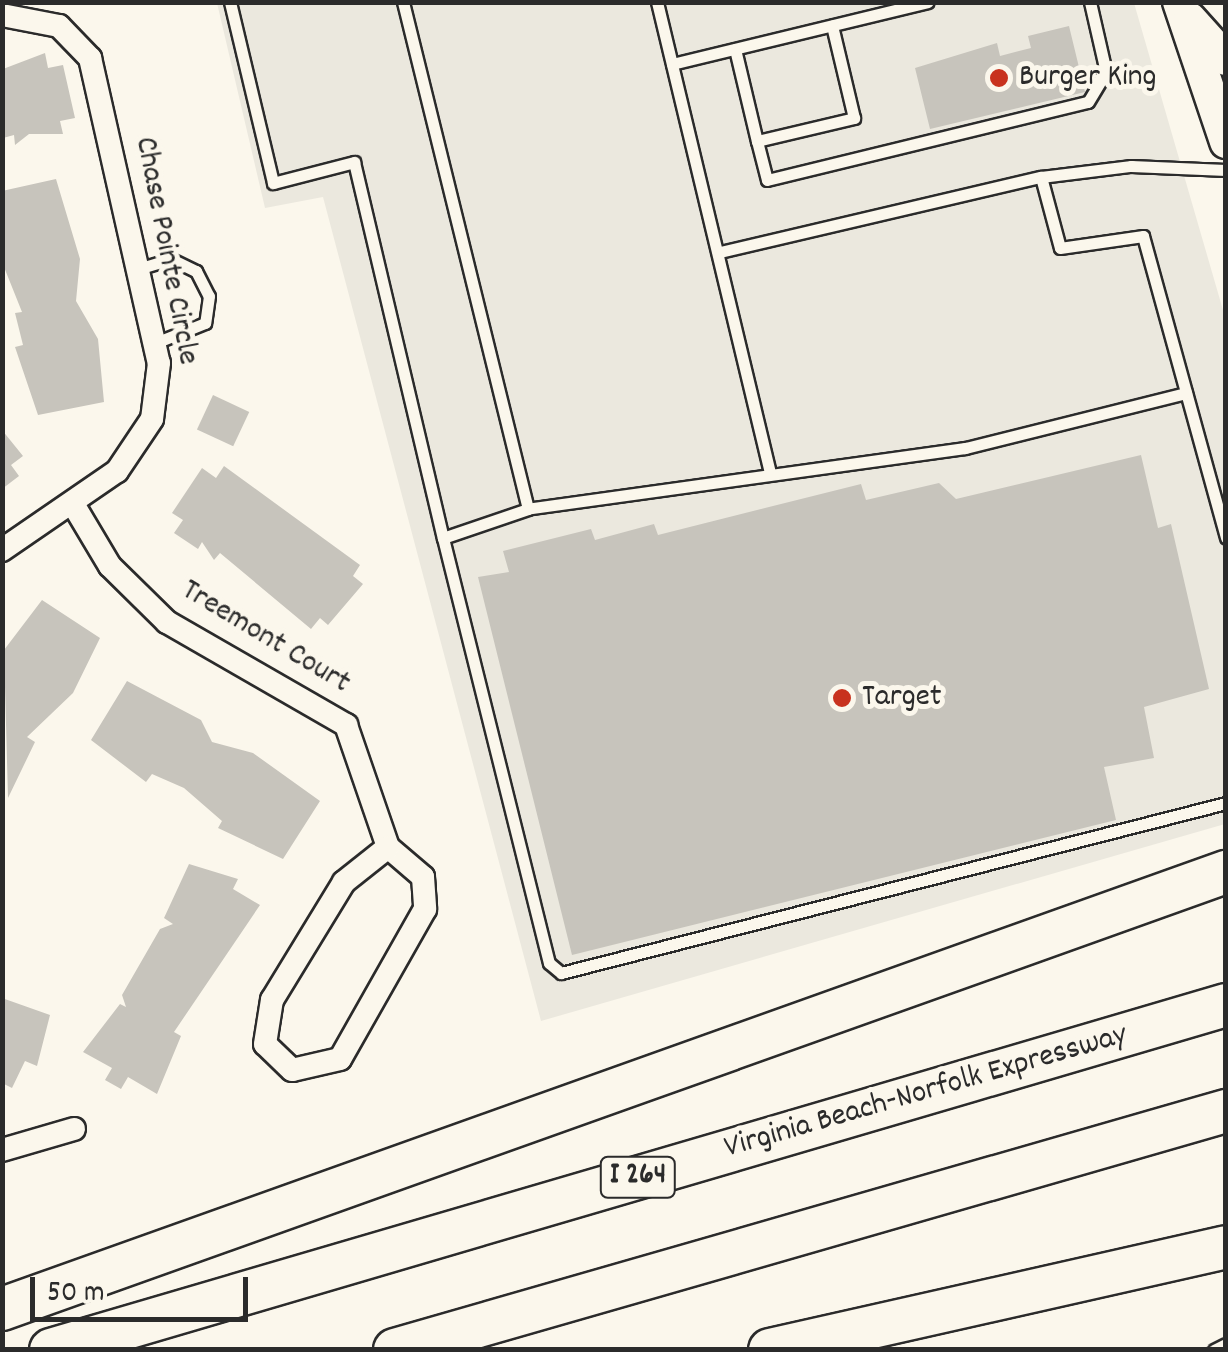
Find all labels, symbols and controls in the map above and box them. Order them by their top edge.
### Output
place label: Burger King [1019,59,1157,97]
marker: Burger King [988,67,1010,89]
street label: Chase Pointe Circle [124,134,206,368]
street label: Treemont Court [173,572,357,704]
place label: Target [862,679,942,717]
marker: Target [831,687,853,709]
street label: Virginia Beach-Norfolk Expressway [720,1017,1132,1169]
road number: I 264 [598,1152,678,1202]
scale bar [35,1257,252,1319]
text: 50 m [47,1273,105,1316]

